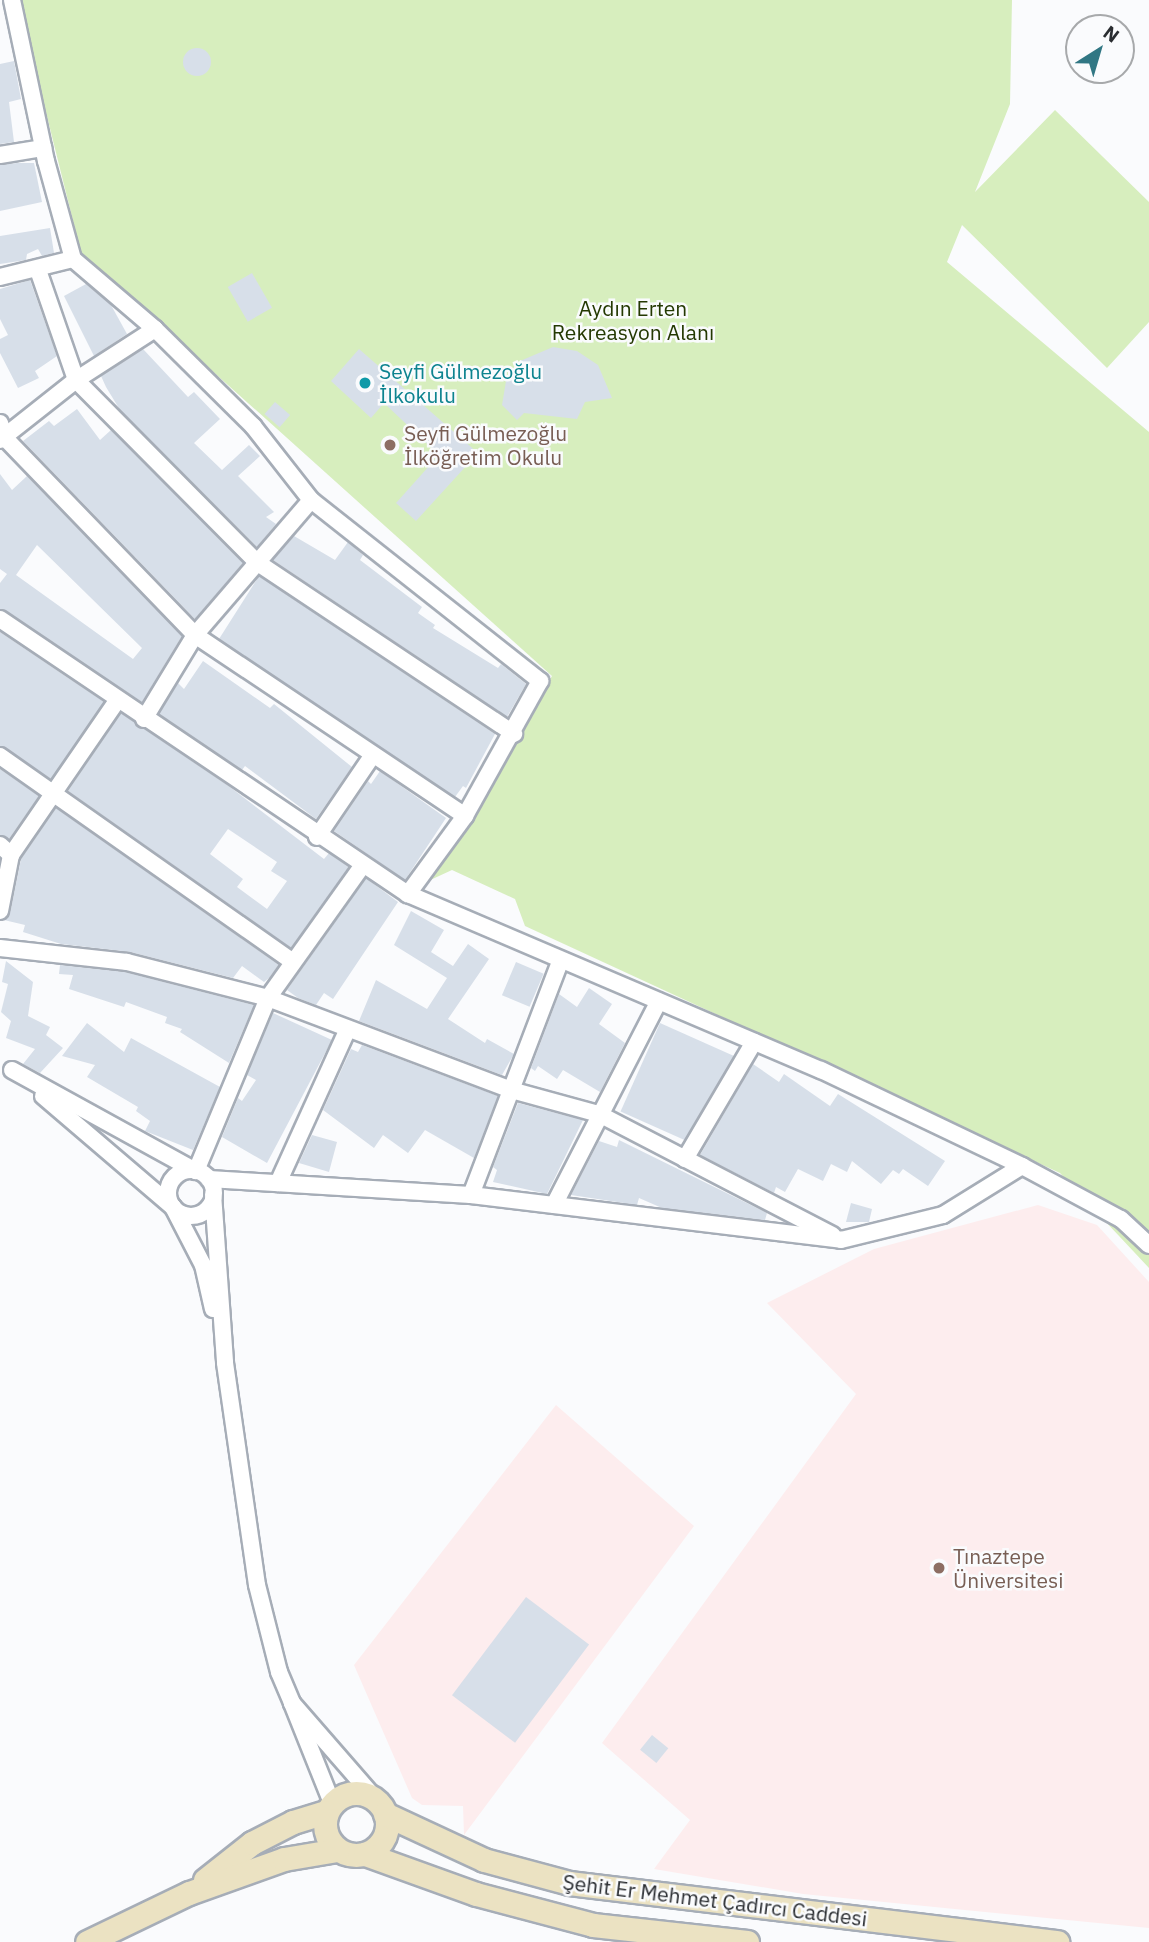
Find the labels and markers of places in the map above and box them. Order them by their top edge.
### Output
place label: Seyfi Gülmezoğlu İlkokulu [379,358,542,408]
marker: Seyfi Gülmezoğlu İlkokulu [357,375,373,391]
place label: Seyfi Gülmezoğlu İlköğretim Okulu [404,420,567,470]
marker: Seyfi Gülmezoğlu İlköğretim Okulu [382,437,398,453]
place label: Tınaztepe Üniversitesi [953,1543,1064,1593]
marker: Tınaztepe Üniversitesi [931,1560,947,1576]

